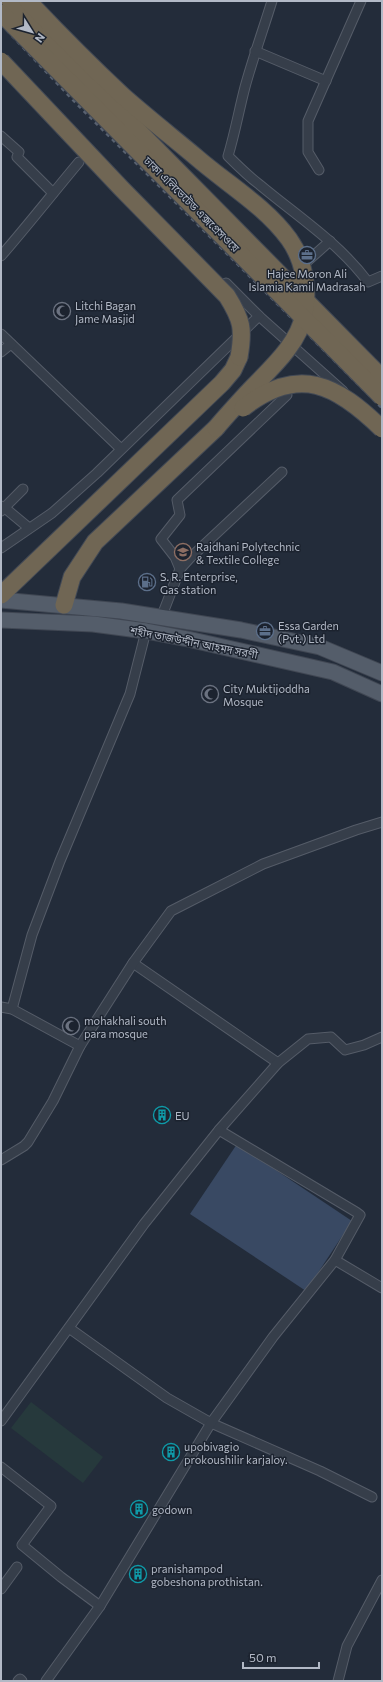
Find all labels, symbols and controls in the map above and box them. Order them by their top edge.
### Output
north arrow [12,12,52,52]
text: N [33,31,48,46]
street label: ঢাকা এলিভেটেড এক্সপ্রেসওয়ে [141,153,242,254]
office icon: Hajee Moron Ali Islamia Kamil Madrasah [297,245,317,265]
place label: Hajee Moron Ali Islamia Kamil Madrasah [249,267,366,293]
place label: Litchi Bagan Jame Masjid [75,299,136,326]
mosque icon: Litchi Bagan Jame Masjid [52,301,72,321]
place label: Rajdhani Polytechnic & Textile College [196,540,300,566]
school or university icon: Rajdhani Polytechnic & Textile College [173,542,193,562]
place label: S. R. Enterprise, Gas station [160,570,238,596]
fuel station icon: S. R. Enterprise, Gas station [137,572,157,592]
place label: Essa Garden (Pvt.) Ltd [278,619,339,645]
office icon: Essa Garden (Pvt.) Ltd [255,621,275,641]
street label: শহীদ তাজউদ্দীন আহমদ সরণী [128,623,260,661]
place label: City Muktijoddha Mosque [223,682,310,708]
mosque icon: City Muktijoddha Mosque [200,684,220,704]
place label: mohakhali south para mosque [84,1014,167,1040]
mosque icon: mohakhali south para mosque [61,1016,81,1036]
building icon: EU [152,1105,172,1125]
place label: EU [175,1109,190,1122]
place label: upobivagio prokoushilir karjaloy. [184,1440,288,1466]
building icon: upobivagio prokoushilir karjaloy. [161,1442,181,1462]
building icon: godown [129,1499,149,1519]
place label: godown [152,1503,192,1516]
place label: pranishampod gobeshona prothistan. [151,1562,263,1588]
building icon: pranishampod gobeshona prothistan. [128,1564,148,1584]
scale bar [243,1644,319,1670]
text: 50 m [249,1650,277,1664]

